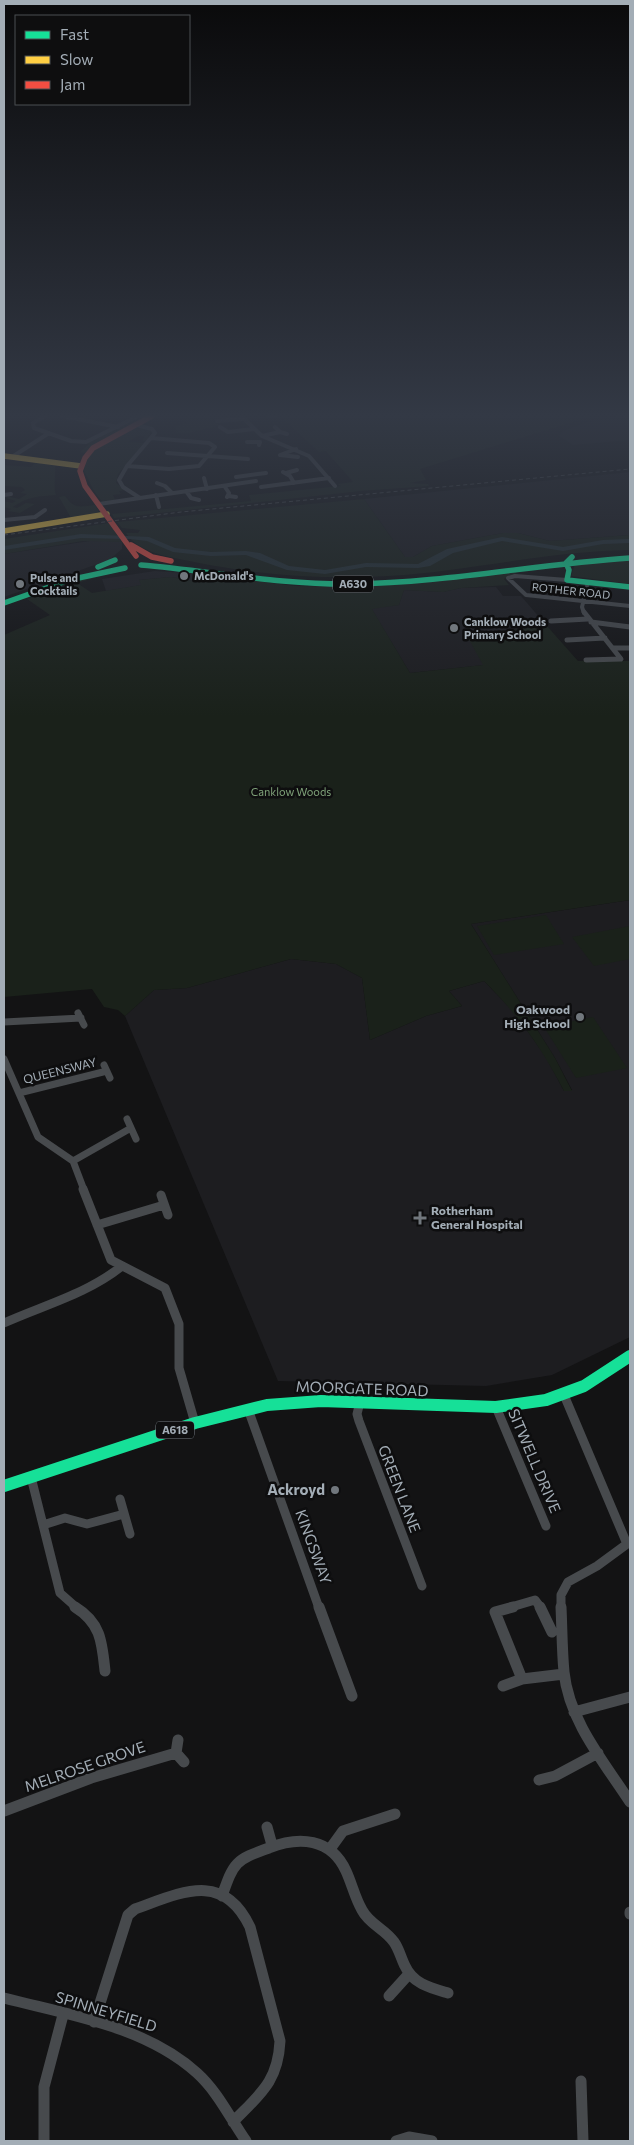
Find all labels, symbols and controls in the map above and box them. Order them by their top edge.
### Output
legend [15,15,190,105]
text: Fast [60,25,89,43]
text: Slow [60,50,93,68]
text: Jam [60,75,85,93]
place label: McDonald's [194,569,254,582]
marker: McDonald's [178,570,190,582]
place label: Pulse and Cocktails [30,571,78,597]
road number: A630 [333,576,373,592]
marker: Pulse and Cocktails [14,578,26,590]
street label: ROTHER ROAD [531,580,611,601]
place label: Canklow Woods Primary School [464,615,546,641]
marker: Canklow Woods Primary School [448,622,460,634]
park label: Canklow Woods [251,785,331,798]
place label: Oakwood High School [504,1002,570,1030]
marker: Oakwood High School [574,1011,586,1023]
street label: QUEENSWAY [22,1054,98,1086]
place label: Rotherham General Hospital [431,1203,523,1231]
marker: Rotherham General Hospital [413,1211,427,1225]
street label: MOORGATE ROAD [295,1377,429,1399]
street label: SITWELL DRIVE [505,1406,565,1515]
road number: A618 [156,1422,194,1438]
street label: GREEN LANE [375,1442,425,1535]
place label: Ackroyd [267,1480,325,1498]
marker: Ackroyd [329,1484,341,1496]
street label: KINGSWAY [292,1507,336,1587]
street label: MELROSE GROVE [22,1737,147,1795]
street label: SPINNEYFIELD [53,1987,159,2035]

